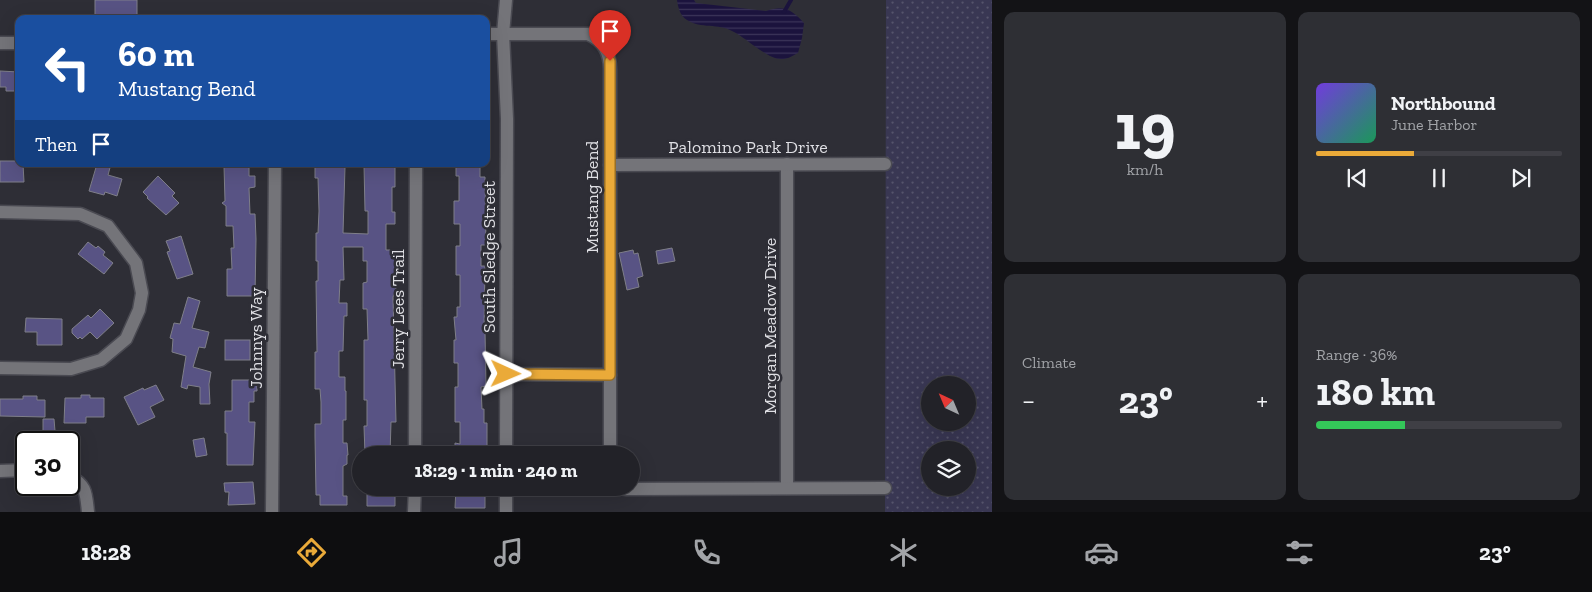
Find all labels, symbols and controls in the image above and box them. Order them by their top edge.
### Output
pin [589,10,631,61]
icon: arrive [596,17,624,45]
text: 60 m [118,33,194,75]
icon: left [35,35,100,100]
text: Mustang Bend [118,75,256,102]
text: 19 [1114,88,1176,166]
text: Northbound [1391,92,1496,115]
text: June Harbor [1391,115,1477,134]
icon: arrive [87,130,115,158]
text: Then [35,133,77,156]
street label: Palomino Park Drive [668,136,828,158]
street label: Mustang Bend [581,141,603,253]
text: km/h [1127,160,1163,179]
icon: previous [1343,164,1371,192]
icon: pause [1425,164,1453,192]
icon: next [1507,164,1535,192]
street label: South Sledge Street [478,181,500,333]
street label: Morgan Meadow Drive [759,238,781,414]
street label: Jerry Lees Trail [387,249,409,369]
street label: Johnnys Way [245,287,267,389]
text: Range · 36% [1316,345,1397,364]
position arrow [479,347,531,399]
text: Climate [1022,353,1076,372]
text: 180 km [1316,369,1435,415]
north arrow [921,376,976,431]
map controls [921,376,976,496]
text: 23° [1118,377,1173,423]
text: − [1022,384,1035,417]
text: + [1256,384,1268,417]
speed limit sign: 30 [15,431,80,496]
button: layers [921,441,976,496]
text: 18:29 · 1 min · 240 m [415,459,577,482]
icon: directions [294,535,329,570]
icon: music [491,535,526,570]
icon: phone [689,535,724,570]
icon: climate [886,535,921,570]
icon: car [1084,535,1119,570]
icon: filters [1282,535,1317,570]
text: 18:28 [81,539,131,566]
text: 23° [1479,539,1511,566]

